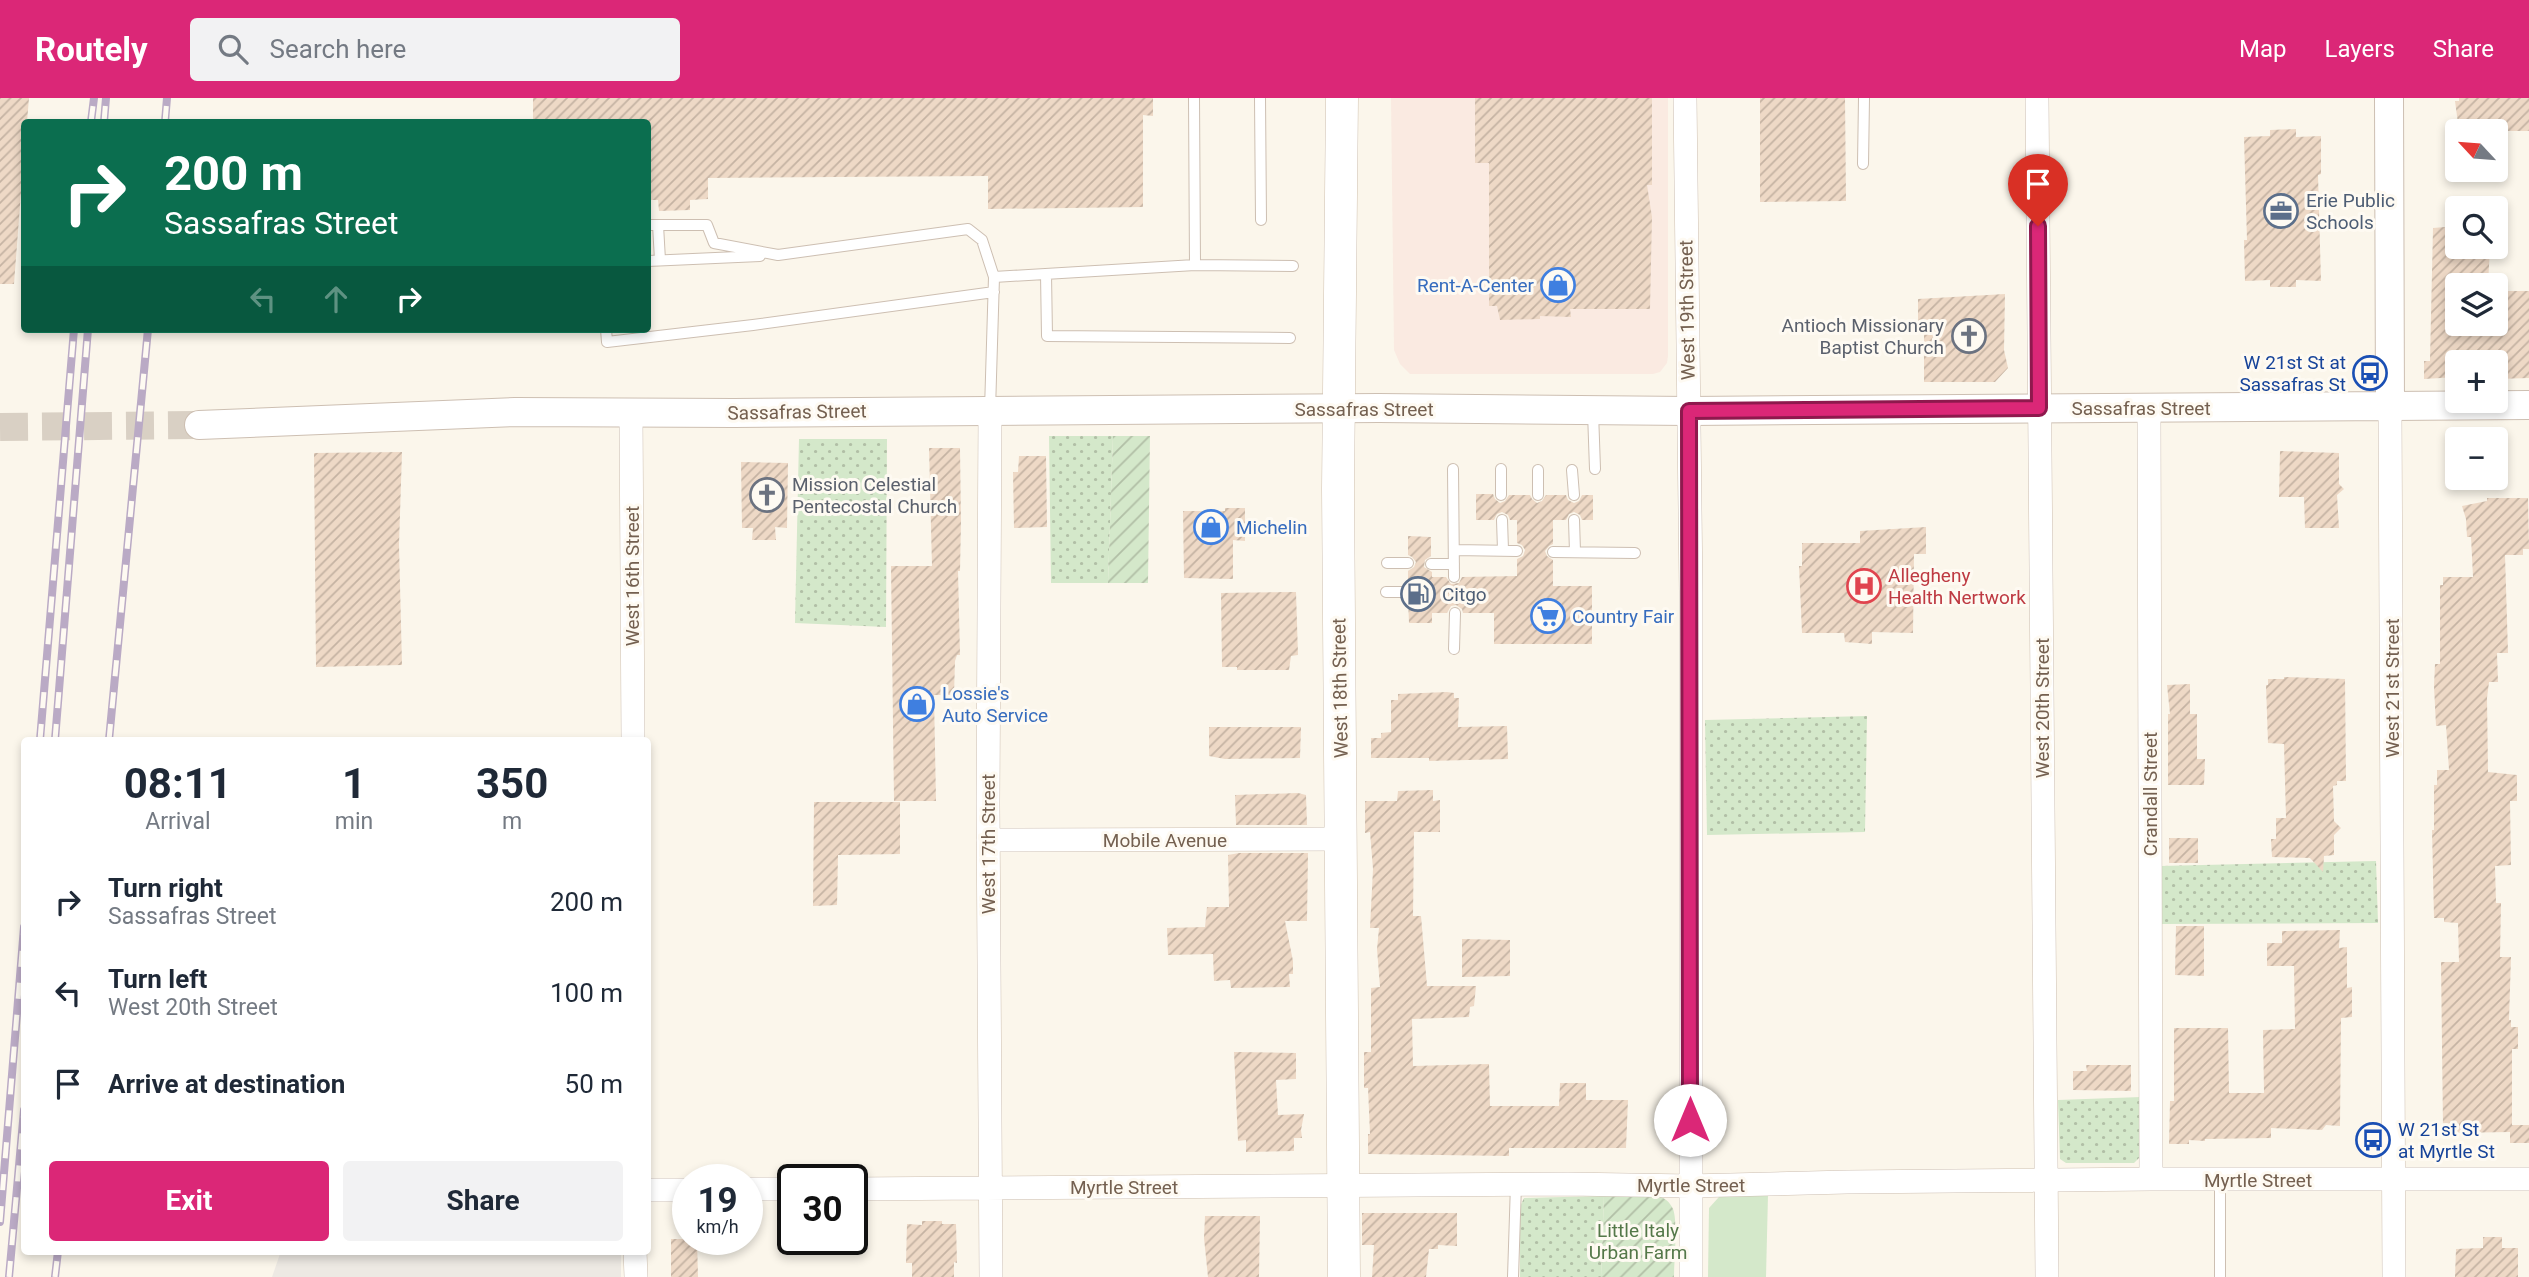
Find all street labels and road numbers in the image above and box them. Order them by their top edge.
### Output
street label: West 19th Street [1674,240,1700,380]
street label: Sassafras Street [2071,397,2211,420]
street label: Sassafras Street [1294,398,1434,421]
street label: Sassafras Street [727,399,867,425]
street label: West 16th Street [621,506,644,646]
street label: West 18th Street [1327,618,1353,758]
street label: West 21st Street [2381,618,2404,758]
street label: West 20th Street [2031,638,2054,778]
street label: Crandall Street [2139,732,2162,856]
street label: West 17th Street [977,774,1000,914]
street label: Mobile Avenue [1103,829,1227,852]
street label: Myrtle Street [2204,1169,2312,1192]
street label: Myrtle Street [1637,1174,1745,1197]
street label: Myrtle Street [1070,1176,1178,1199]

